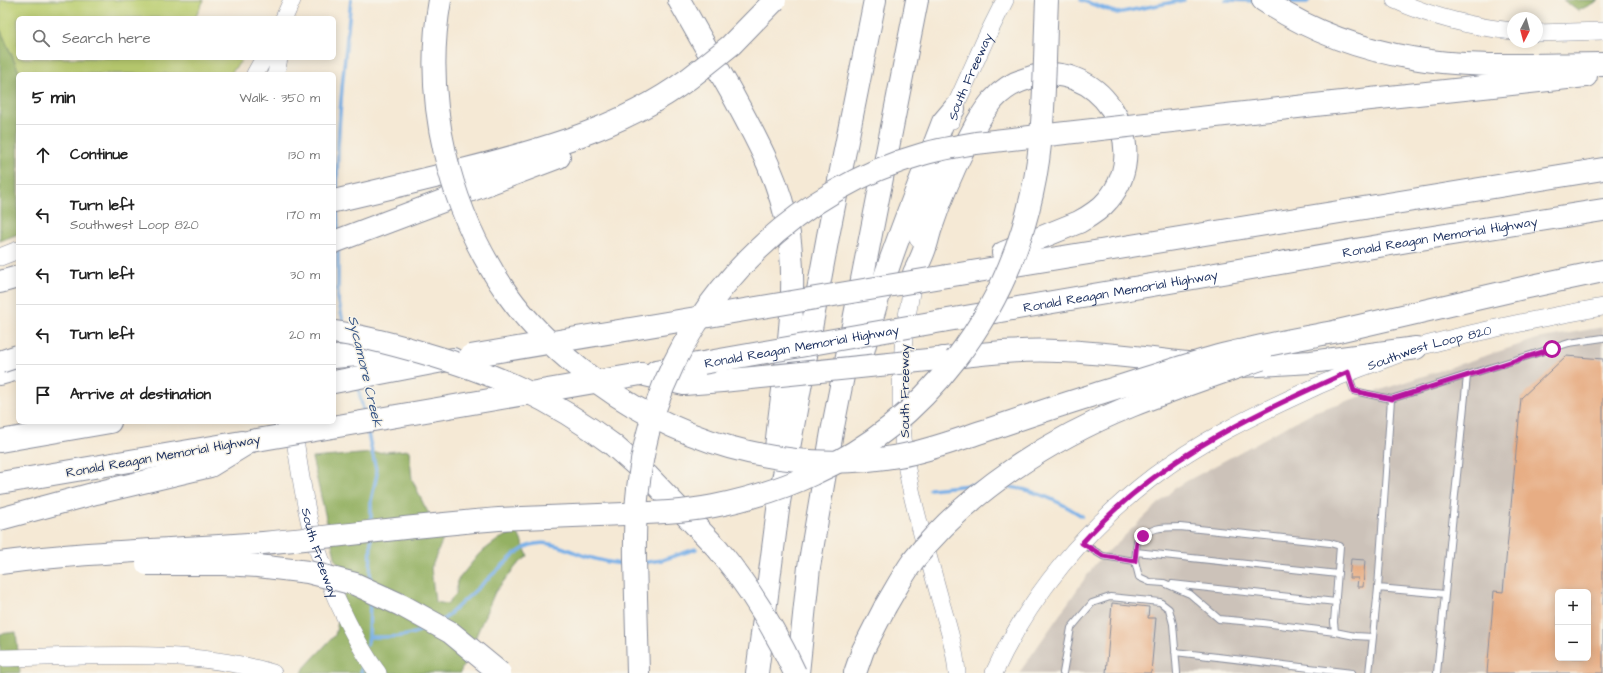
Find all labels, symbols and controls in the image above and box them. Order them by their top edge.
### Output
north arrow [1507,12,1543,48]
search box [16,16,336,60]
icon: search [30,27,52,49]
text: Search here [62,28,151,49]
street label: South Freeway [944,30,998,122]
text: 5 min [32,86,75,110]
text: Walk · 350 m [240,89,320,107]
icon: ahead [32,144,54,166]
text: Continue [70,144,128,165]
text: 130 m [288,146,320,164]
text: Turn left [70,195,134,216]
icon: left [32,204,54,226]
text: 170 m [287,206,320,224]
street label: Ronald Reagan Memorial Highway [1341,213,1539,262]
text: Southwest Loop 820 [70,216,199,234]
icon: left [32,264,54,286]
text: Turn left [70,264,134,285]
text: 30 m [290,266,320,284]
street label: Ronald Reagan Memorial Highway [1022,266,1219,317]
water label: Sycamore Creek [342,314,388,429]
street label: Ronald Reagan Memorial Highway [703,321,901,373]
street label: Southwest Loop 820 [1365,321,1493,375]
icon: left [32,324,54,346]
text: Turn left [70,324,134,345]
text: 20 m [289,326,320,344]
route start [1543,340,1561,358]
street label: South Freeway [896,344,915,438]
icon: arrive [32,384,54,406]
text: Arrive at destination [70,384,211,405]
street label: Ronald Reagan Memorial Highway [65,430,262,483]
street label: South Freeway [297,506,343,601]
route end [1134,527,1152,545]
map controls [1555,589,1591,661]
button: + [1555,589,1591,625]
button: − [1555,625,1591,661]

